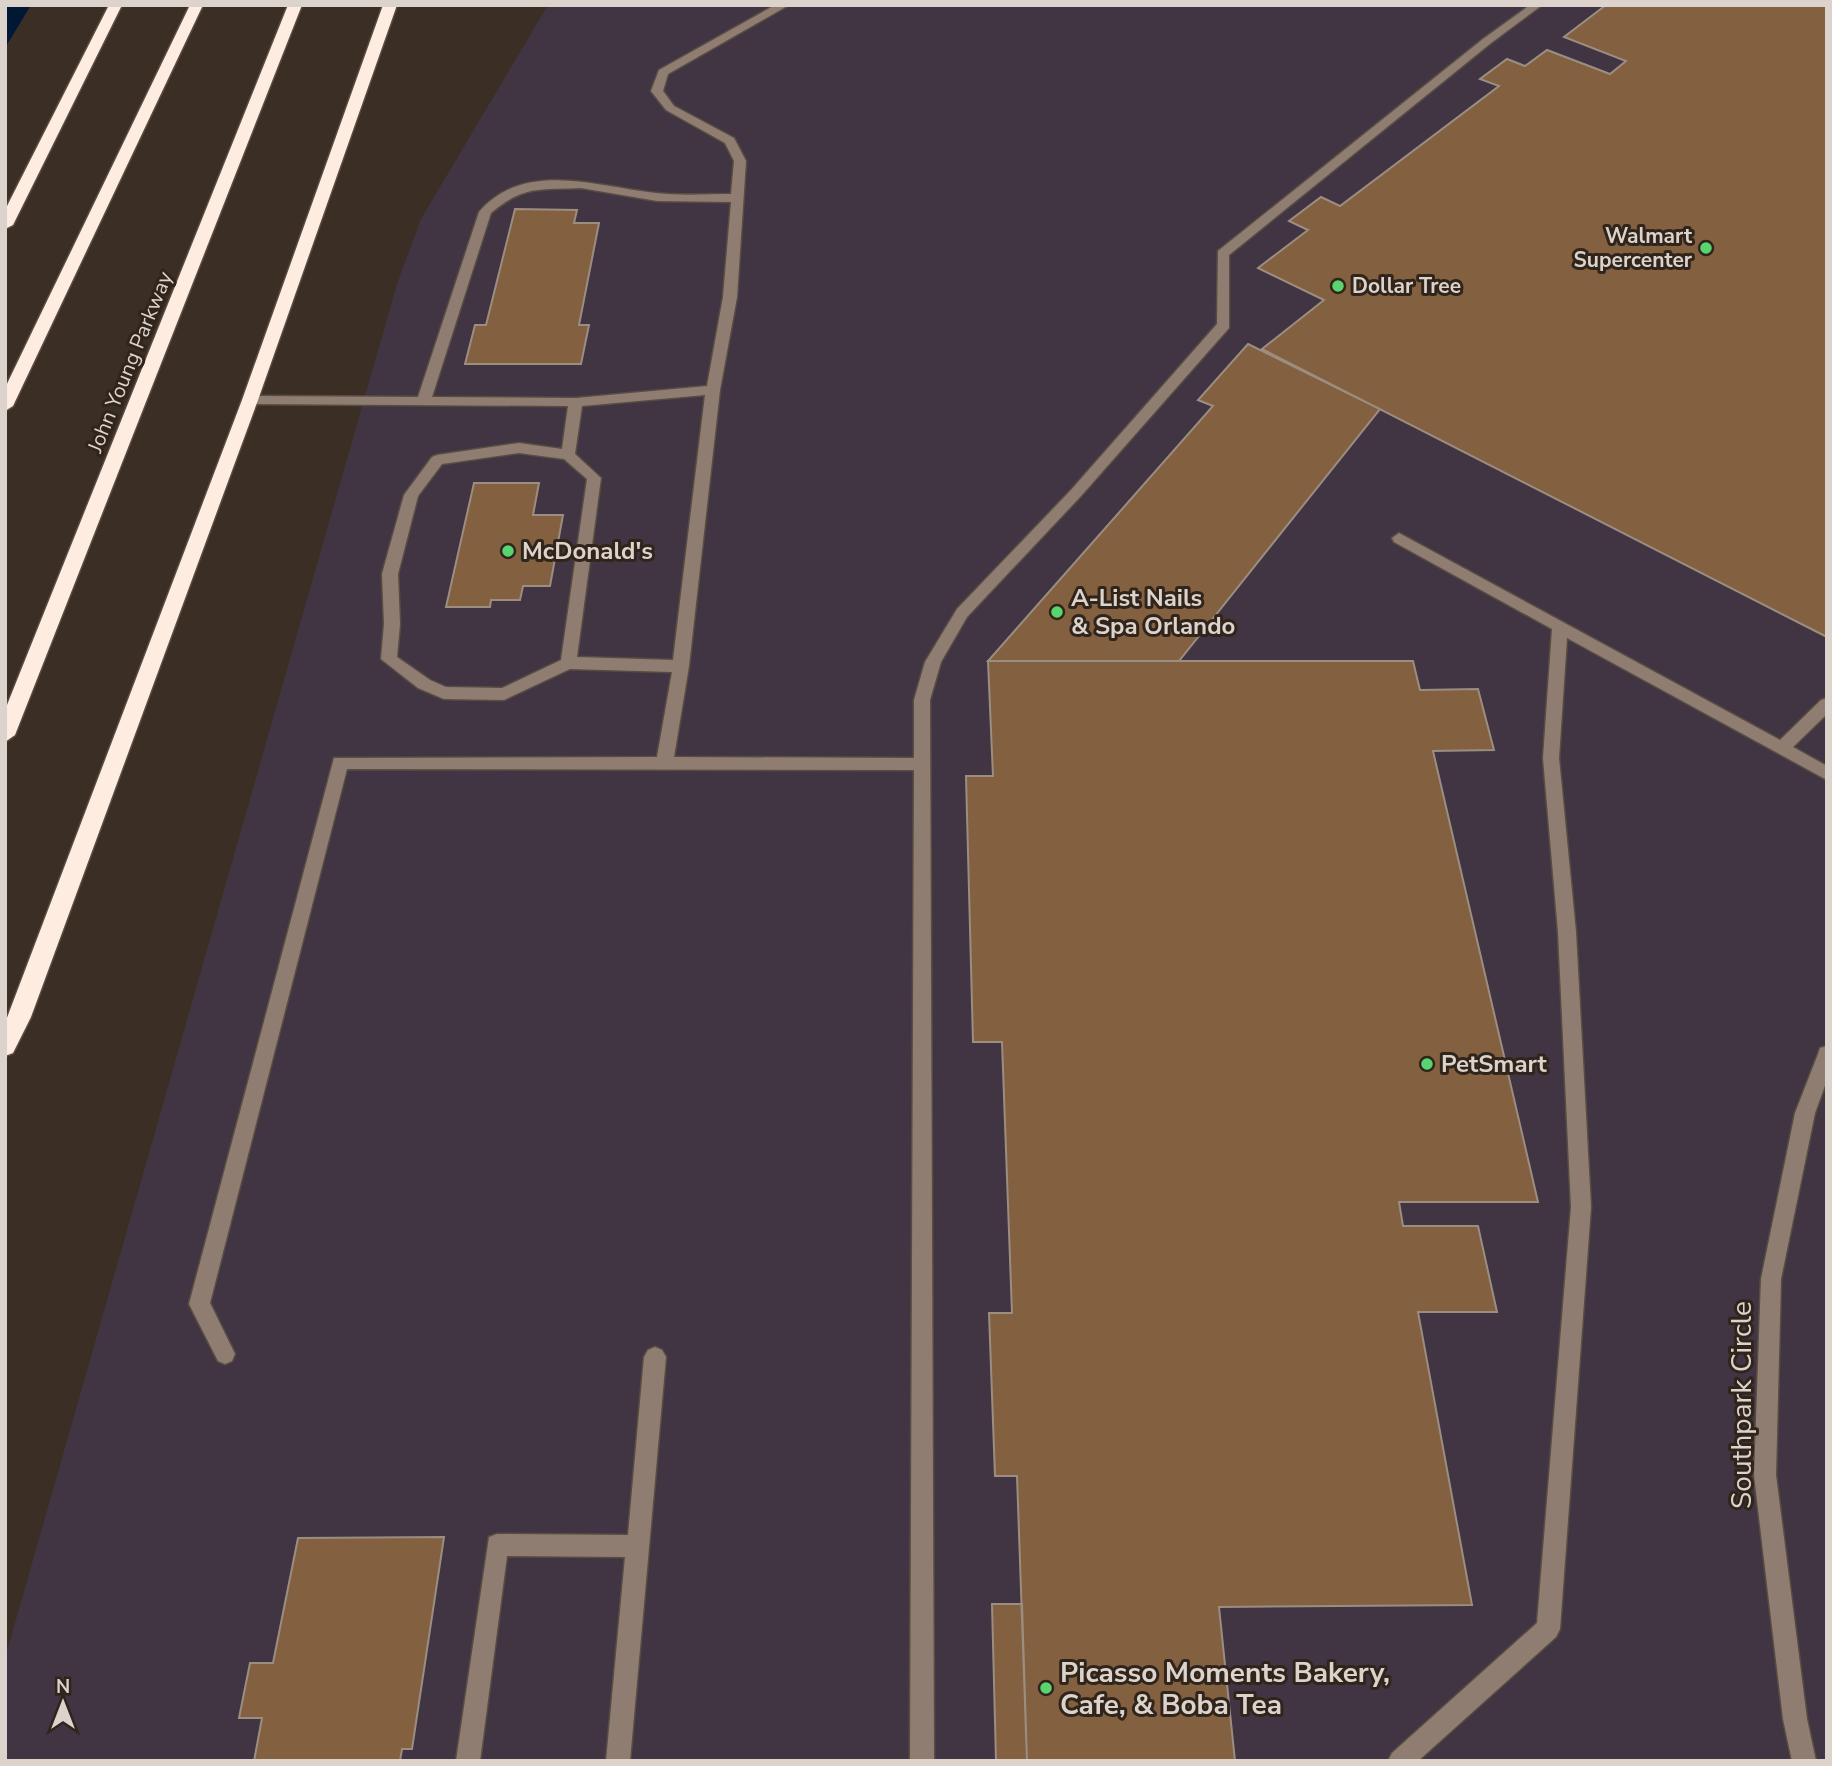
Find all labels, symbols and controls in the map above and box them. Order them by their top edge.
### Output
place label: Walmart Supercenter [1574,222,1693,274]
marker: Walmart Supercenter [1698,240,1714,256]
street label: John Young Parkway [81,267,179,457]
place label: Dollar Tree [1352,272,1461,300]
marker: Dollar Tree [1330,278,1346,294]
place label: McDonald's [522,535,653,567]
marker: McDonald's [500,543,516,559]
place label: A-List Nails & Spa Orlando [1071,582,1235,642]
marker: A-List Nails & Spa Orlando [1049,604,1065,620]
place label: PetSmart [1441,1048,1548,1080]
marker: PetSmart [1419,1056,1435,1072]
street label: Southpark Circle [1723,1301,1761,1509]
place label: Picasso Moments Bakery, Cafe, & Boba Tea [1060,1654,1390,1724]
north arrow [28,1668,98,1738]
text: N [56,1674,70,1700]
marker: Picasso Moments Bakery, Cafe, & Boba Tea [1038,1680,1054,1696]

